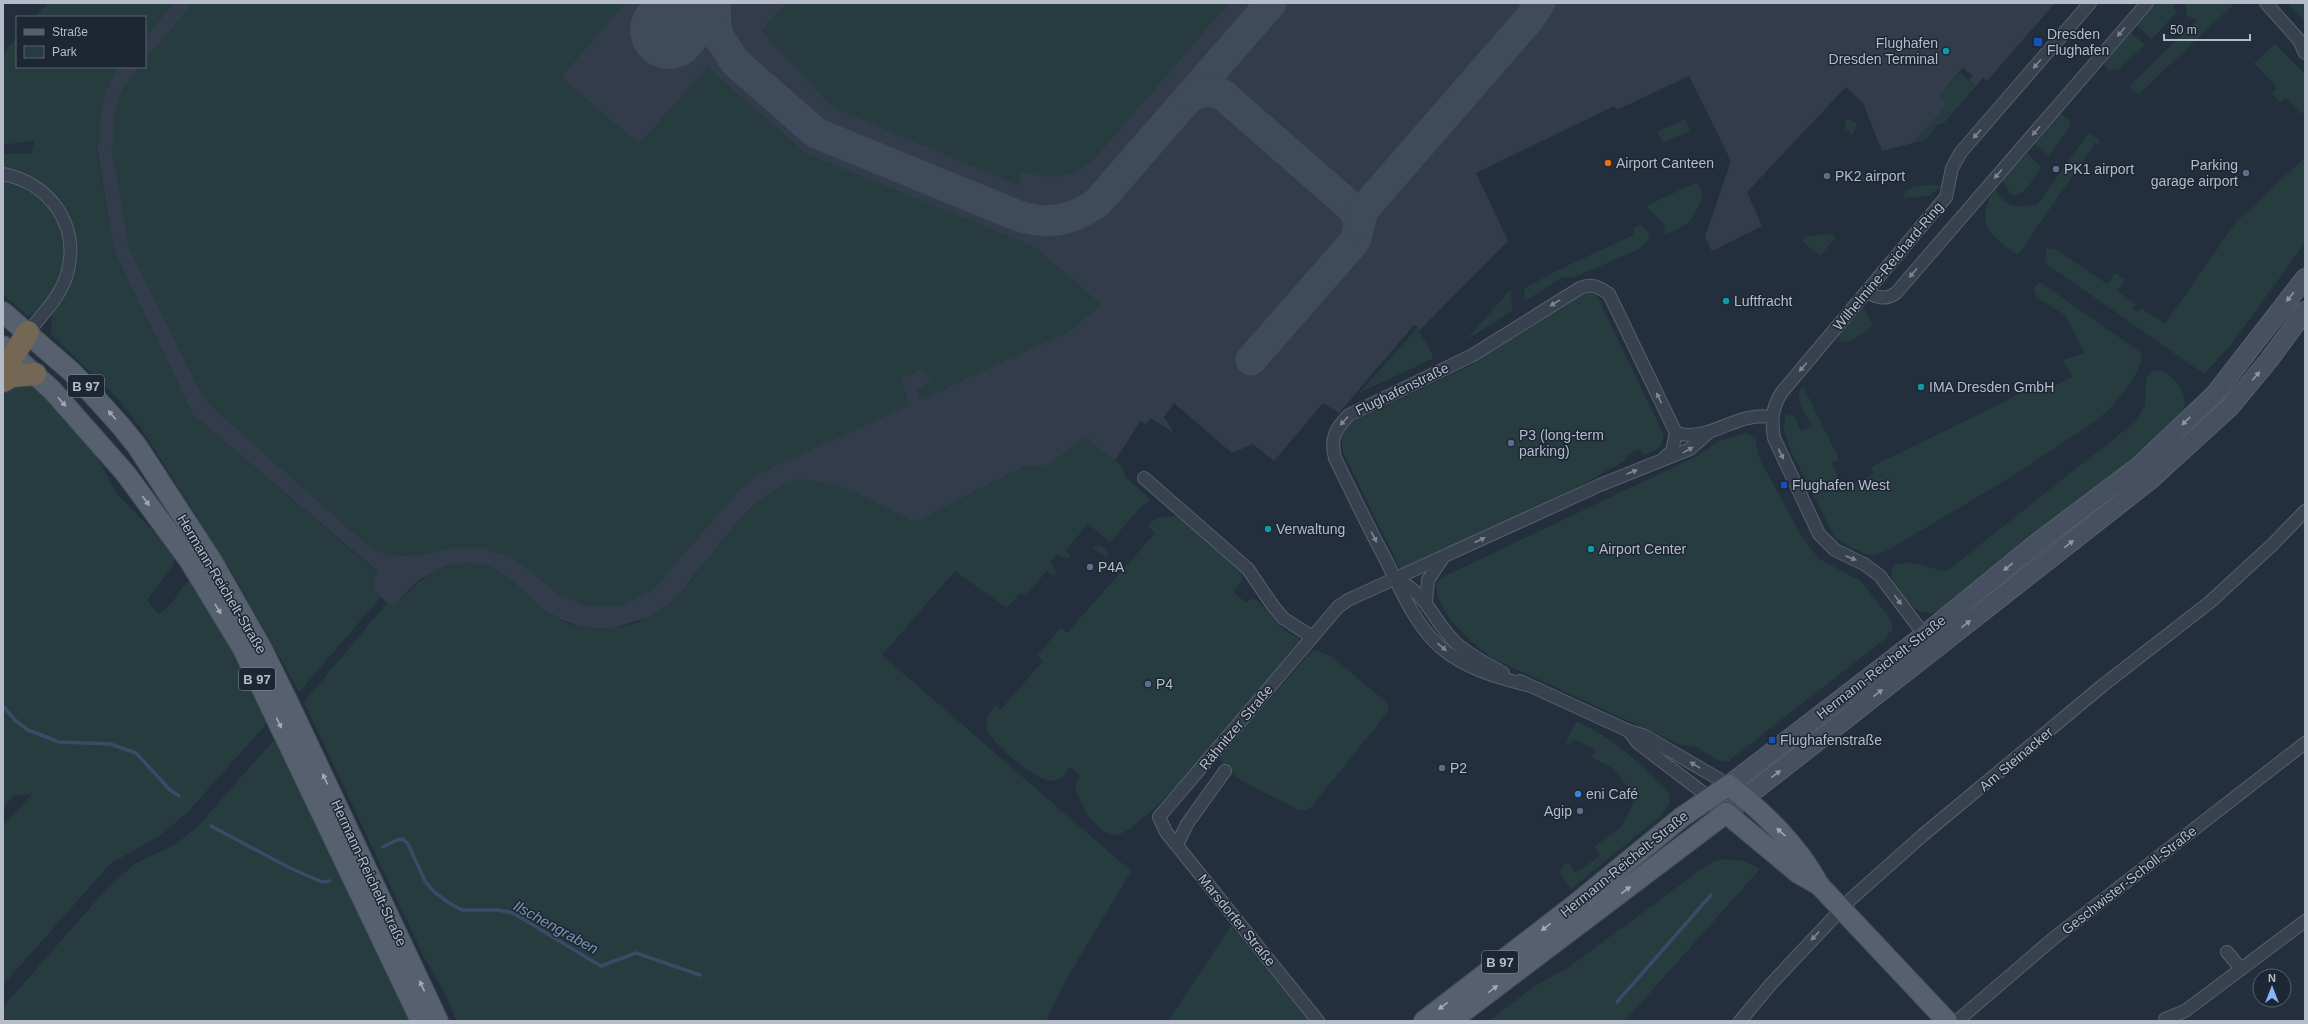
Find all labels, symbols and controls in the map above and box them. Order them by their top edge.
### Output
legend [16,16,146,68]
scale bar [2164,16,2250,42]
text: 50 m [2170,23,2197,37]
text: Straße [52,25,88,39]
place label: Dresden Flughafen [2047,26,2109,58]
one-way arrow [2116,27,2125,38]
place label: Flughafen Dresden Terminal [1829,35,1938,67]
marker: Dresden Flughafen [2032,36,2044,48]
text: Park [52,45,78,59]
marker: Flughafen Dresden Terminal [1941,46,1951,56]
one-way arrow [2033,59,2042,70]
one-way arrow [2031,125,2040,136]
one-way arrow [1972,129,1981,140]
place label: Airport Canteen [1616,155,1714,171]
place label: Parking garage airport [2151,157,2238,189]
marker: Airport Canteen [1603,158,1613,168]
place label: PK1 airport [2064,161,2134,177]
marker: PK1 airport [2051,164,2061,174]
place label: PK2 airport [1835,168,1905,184]
marker: Parking garage airport [2241,168,2251,178]
one-way arrow [1993,169,2002,180]
marker: PK2 airport [1822,171,1832,181]
street label: Wilhelmine-Reichard-Ring [1830,199,1946,333]
one-way arrow [1908,268,1917,278]
one-way arrow [2286,291,2295,302]
place label: Luftfracht [1734,293,1792,309]
marker: Luftfracht [1721,296,1731,306]
one-way arrow [1549,300,1561,307]
street label: Flughafenstraße [1353,359,1452,419]
one-way arrow [1799,361,1808,372]
one-way arrow [2251,371,2260,382]
road number: B 97 [68,375,104,397]
place label: IMA Dresden GmbH [1929,379,2054,395]
marker: IMA Dresden GmbH [1916,382,1926,392]
one-way arrow [1656,392,1662,404]
one-way arrow [57,397,66,407]
one-way arrow [108,410,117,421]
one-way arrow [1339,416,1349,426]
one-way arrow [2181,416,2191,426]
place label: P3 (long-term parking) [1519,427,1604,459]
marker: P3 (long-term parking) [1506,438,1516,448]
one-way arrow [1682,446,1694,453]
one-way arrow [1778,448,1784,460]
one-way arrow [1627,469,1638,475]
place label: Flughafen West [1792,477,1890,493]
marker: Flughafen West [1779,480,1789,490]
one-way arrow [142,495,150,506]
street label: Hermann-Reichelt-Straße [174,512,270,657]
place label: Verwaltung [1276,521,1345,537]
marker: Verwaltung [1263,524,1273,534]
one-way arrow [1371,531,1378,543]
one-way arrow [1474,537,1486,544]
one-way arrow [2063,540,2074,548]
place label: Airport Center [1599,541,1686,557]
marker: Airport Center [1586,544,1596,554]
one-way arrow [1846,556,1858,562]
place label: P4A [1098,559,1125,575]
marker: P4A [1085,562,1095,572]
one-way arrow [2002,563,2013,571]
one-way arrow [1894,595,1902,606]
one-way arrow [215,603,222,615]
street label: Hermann-Reichelt-Straße [1813,611,1949,722]
one-way arrow [1960,619,1971,628]
one-way arrow [1437,643,1447,652]
road number: B 97 [239,668,275,690]
place label: P4 [1156,676,1173,692]
marker: P4 [1143,679,1153,689]
street label: Rähnitzer Straße [1196,681,1276,773]
one-way arrow [1872,689,1883,698]
one-way arrow [276,718,282,729]
street label: Am Steinacker [1976,723,2056,794]
place label: Flughafenstraße [1780,732,1882,748]
marker: Flughafenstraße [1767,735,1777,745]
place label: P2 [1450,760,1467,776]
one-way arrow [1689,762,1701,769]
marker: P2 [1437,763,1447,773]
one-way arrow [1770,770,1781,778]
one-way arrow [322,774,328,785]
place label: eni Café [1586,786,1638,802]
marker: eni Café [1573,789,1583,799]
street label: Hermann-Reichelt-Straße [328,797,410,949]
place label: Agip [1544,803,1572,819]
marker: Agip [1575,806,1585,816]
street label: Hermann-Reichelt-Straße [1557,807,1691,920]
street label: Geschwister-Scholl-Straße [2058,822,2200,938]
one-way arrow [1777,828,1786,837]
street label: Marsdorfer Straße [1195,871,1279,969]
one-way arrow [1621,885,1632,894]
water label: Ilschengraben [511,897,601,957]
one-way arrow [1540,922,1551,931]
one-way arrow [1811,931,1820,941]
road number: B 97 [1482,951,1518,973]
north arrow [2252,968,2292,1008]
text: N [2268,972,2276,984]
one-way arrow [419,980,425,991]
one-way arrow [1488,985,1499,993]
one-way arrow [1438,1002,1449,1011]

